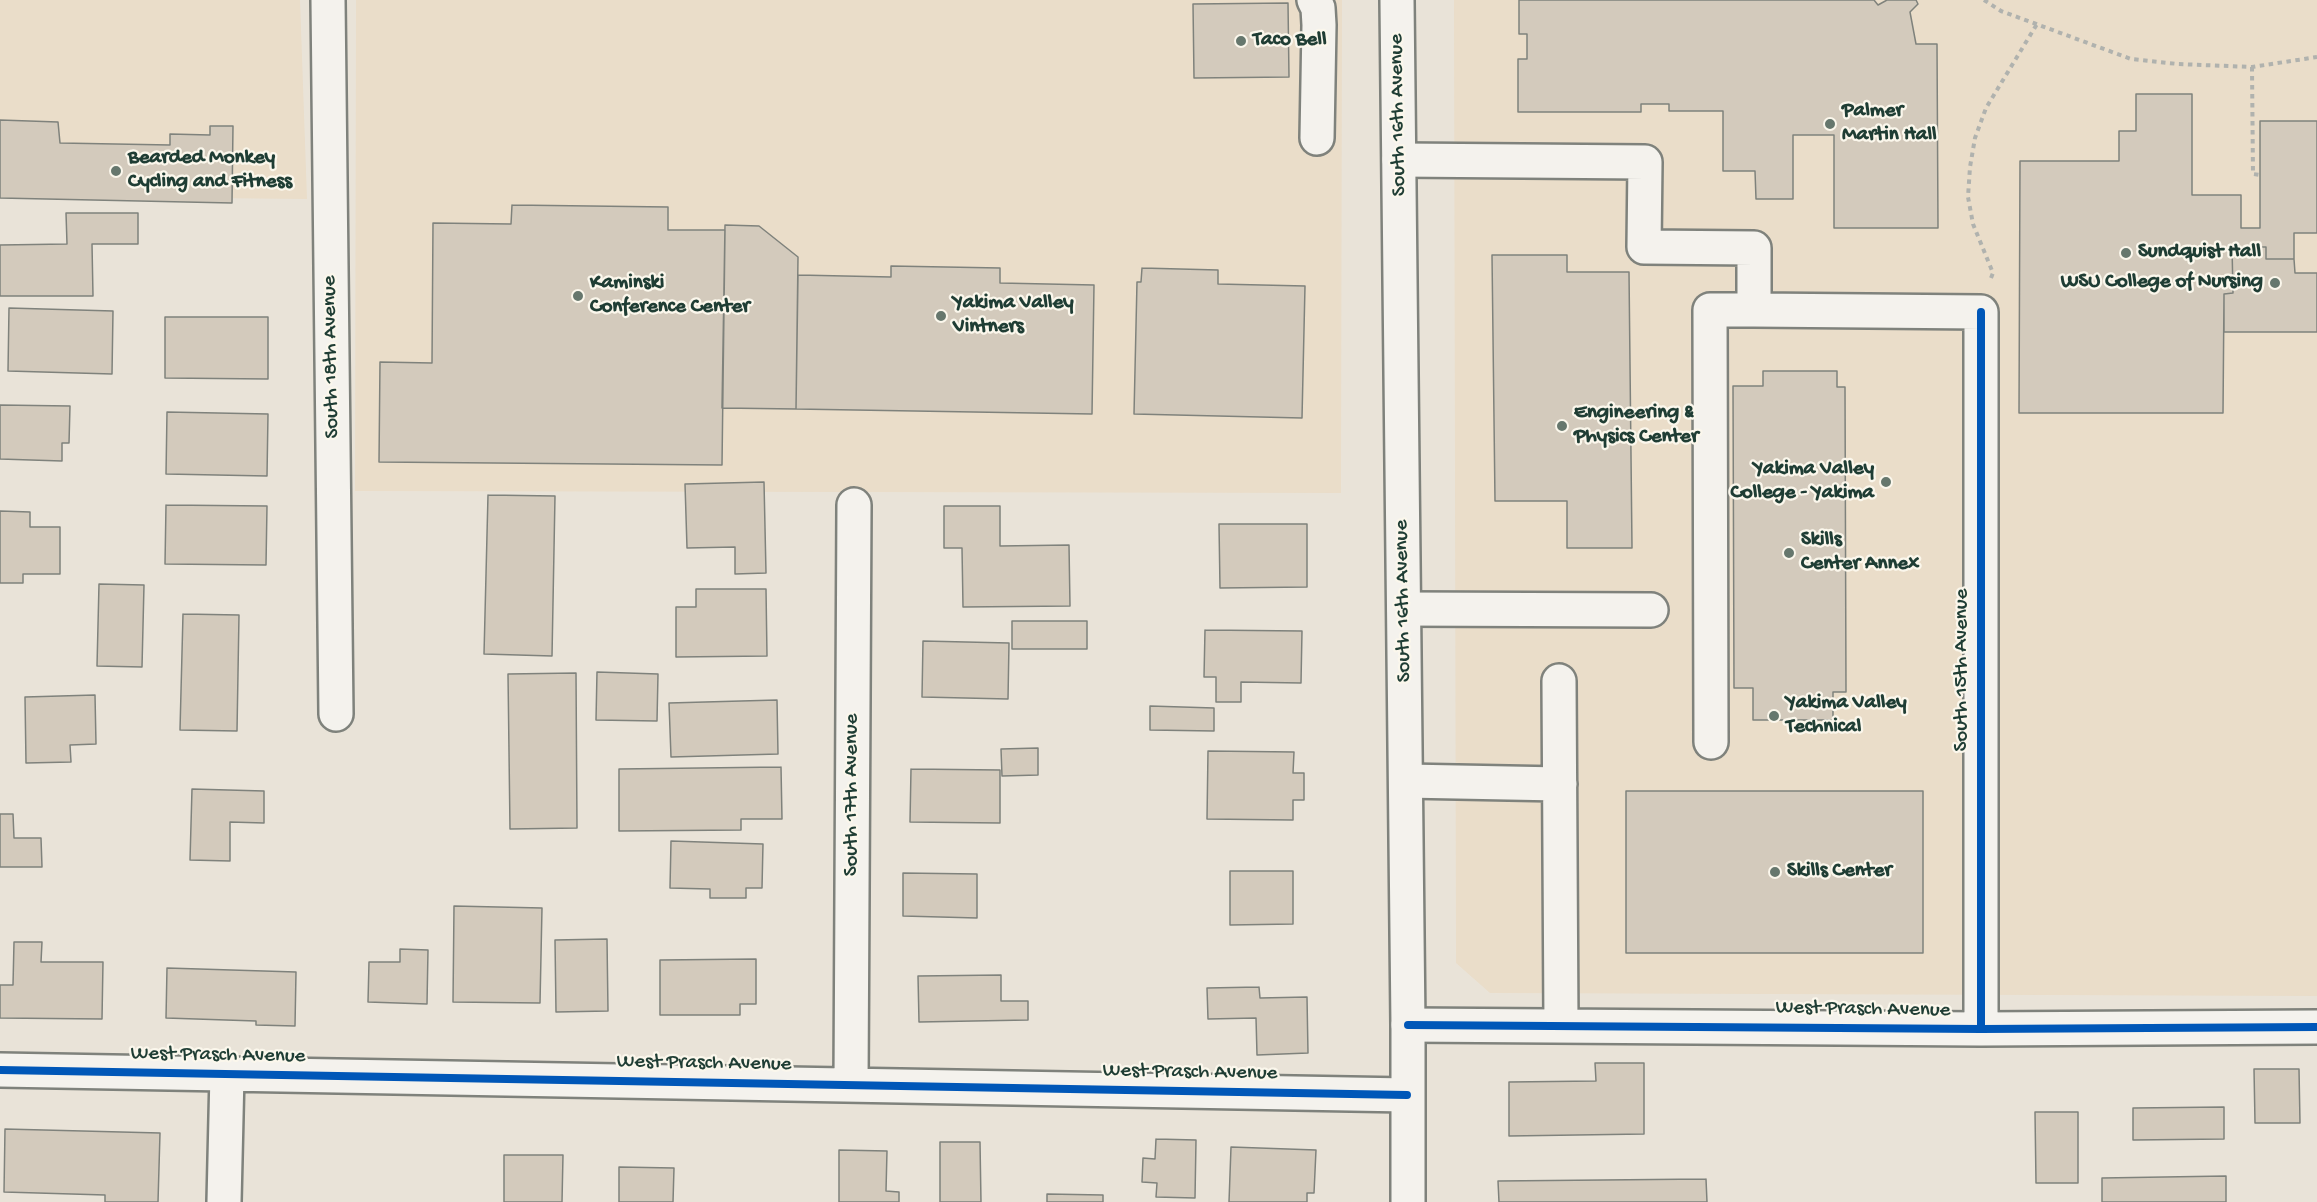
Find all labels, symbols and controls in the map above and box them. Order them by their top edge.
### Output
place label: Taco Bell [1253,28,1327,54]
marker: Taco Bell [1234,34,1248,48]
street label: South 16th Avenue [1385,34,1413,196]
place label: Palmer Martin Hall [1842,99,1937,149]
marker: Palmer Martin Hall [1823,117,1837,131]
place label: Bearded Monkey Cycling and Fitness [128,146,292,196]
marker: Bearded Monkey Cycling and Fitness [109,164,123,178]
place label: Sundquist Hall [2138,240,2261,266]
marker: Sundquist Hall [2119,246,2133,260]
place label: WSU College of Nursing [2061,270,2263,296]
place label: Kaminski Conference Center [590,271,750,321]
street label: South 18th Avenue [318,275,346,439]
marker: WSU College of Nursing [2268,276,2282,290]
marker: Kaminski Conference Center [571,289,585,303]
place label: Yakima Valley Vintners [953,291,1074,341]
marker: Yakima Valley Vintners [934,309,948,323]
place label: Engineering & Physics Center [1574,401,1698,451]
marker: Engineering & Physics Center [1555,419,1569,433]
place label: Yakima Valley College - Yakima [1730,457,1874,507]
marker: Yakima Valley College - Yakima [1879,475,1893,489]
street label: South 16th Avenue [1390,520,1418,682]
place label: Skills Center Annex [1801,528,1919,578]
marker: Skills Center Annex [1782,546,1796,560]
street label: South 15th Avenue [1950,589,1976,751]
place label: Yakima Valley Technical [1786,691,1907,741]
marker: Yakima Valley Technical [1767,709,1781,723]
street label: South 17th Avenue [840,714,866,876]
place label: Skills Center [1787,859,1892,885]
marker: Skills Center [1768,865,1782,879]
street label: West Prasch Avenue [1775,996,1951,1024]
street label: West Prasch Avenue [130,1042,306,1070]
street label: West Prasch Avenue [616,1050,792,1078]
street label: West Prasch Avenue [1102,1059,1278,1087]

